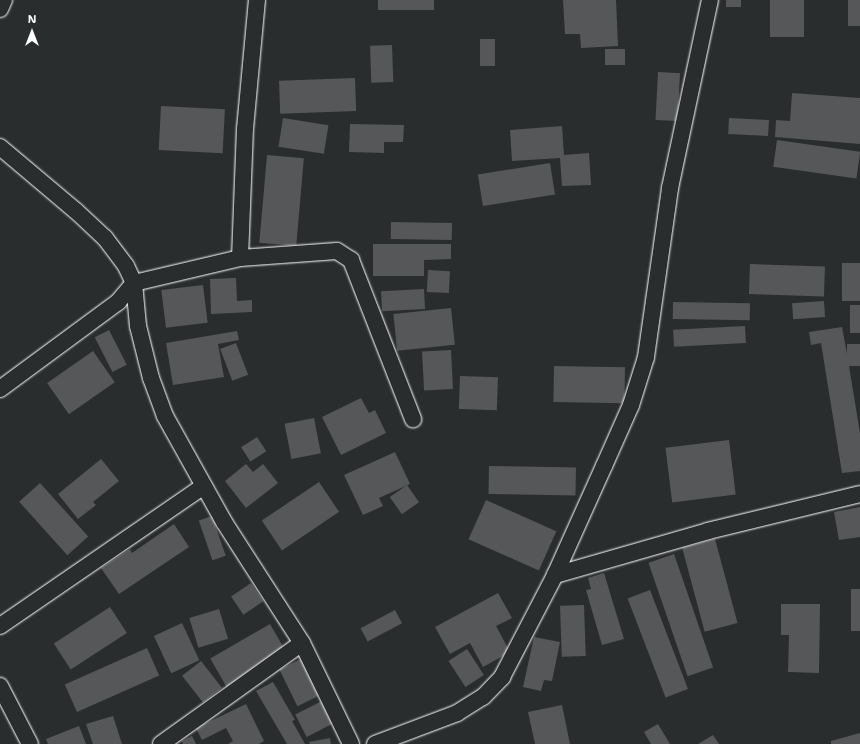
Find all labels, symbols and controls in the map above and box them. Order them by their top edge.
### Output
north arrow [12,12,52,52]
text: N [28,12,36,27]

